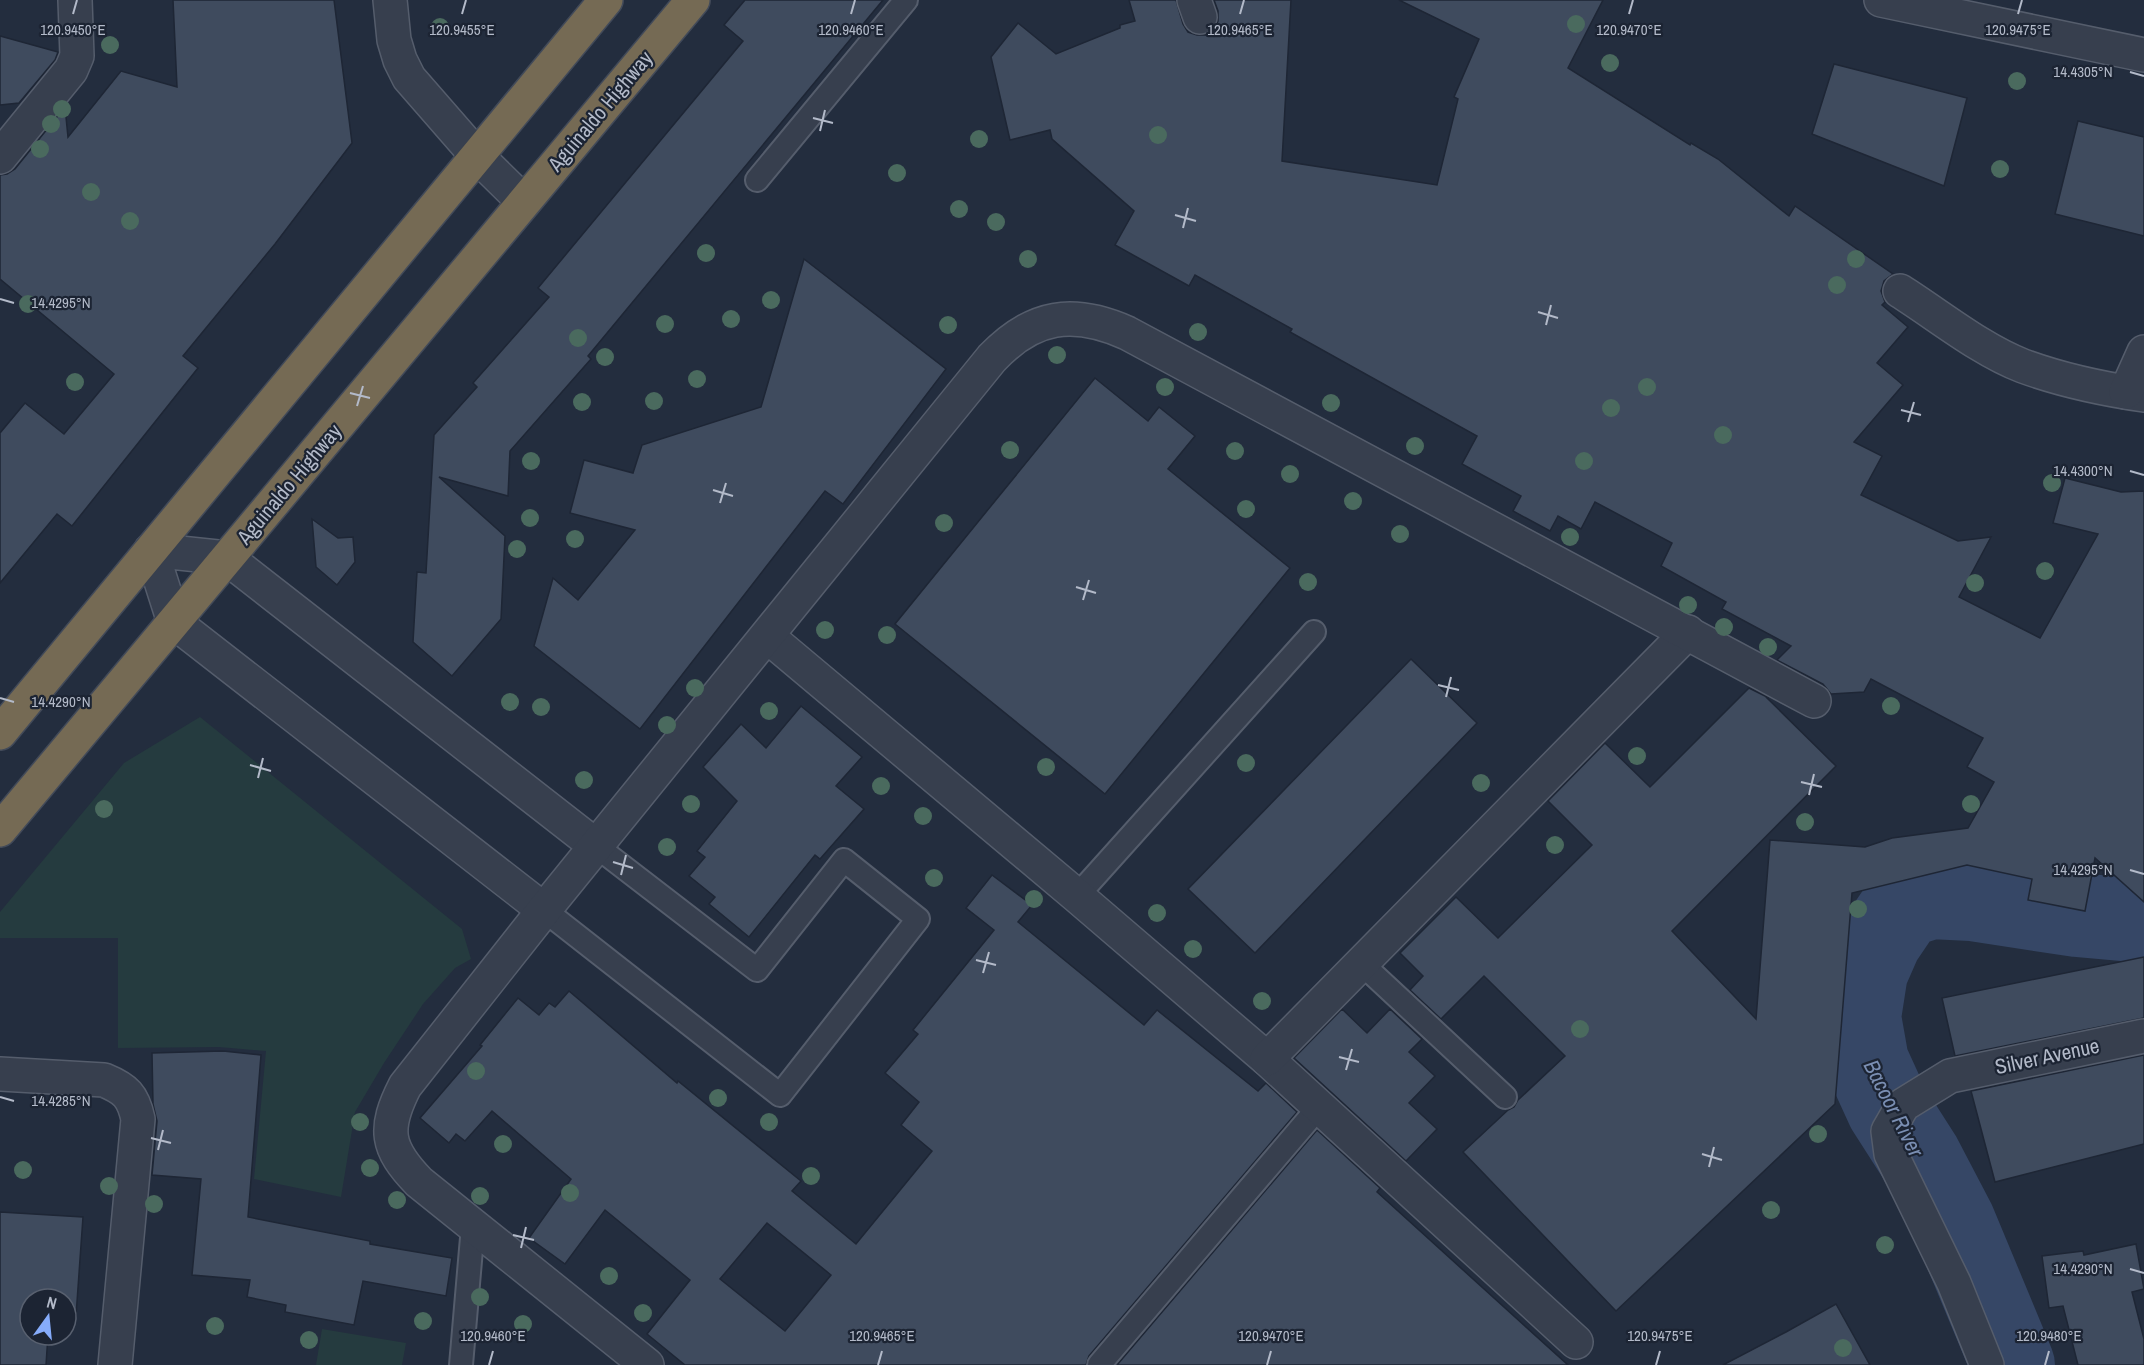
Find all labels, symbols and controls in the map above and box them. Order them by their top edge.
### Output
text: 120.9450°E [40,19,106,40]
text: 120.9455°E [429,19,495,40]
text: 120.9460°E [818,19,884,40]
text: 120.9465°E [1207,19,1273,40]
text: 120.9470°E [1596,19,1662,40]
text: 120.9475°E [1985,19,2051,40]
street label: Aguinaldo Highway [540,44,659,178]
text: 14.4305°N [2053,61,2113,82]
text: 14.4295°N [31,292,91,313]
street label: Aguinaldo Highway [229,417,348,551]
text: 14.4300°N [2053,460,2113,481]
text: 14.4290°N [31,691,91,712]
text: 14.4295°N [2053,859,2113,880]
street label: Silver Avenue [1992,1031,2102,1081]
water label: Bacoor River [1857,1054,1932,1163]
text: 14.4285°N [31,1090,91,1111]
text: 14.4290°N [2053,1258,2113,1279]
north arrow [18,1287,78,1347]
text: N [44,1291,59,1314]
text: 120.9460°E [460,1325,526,1346]
text: 120.9465°E [849,1325,915,1346]
text: 120.9470°E [1238,1325,1304,1346]
text: 120.9475°E [1627,1325,1693,1346]
text: 120.9480°E [2016,1325,2082,1346]

